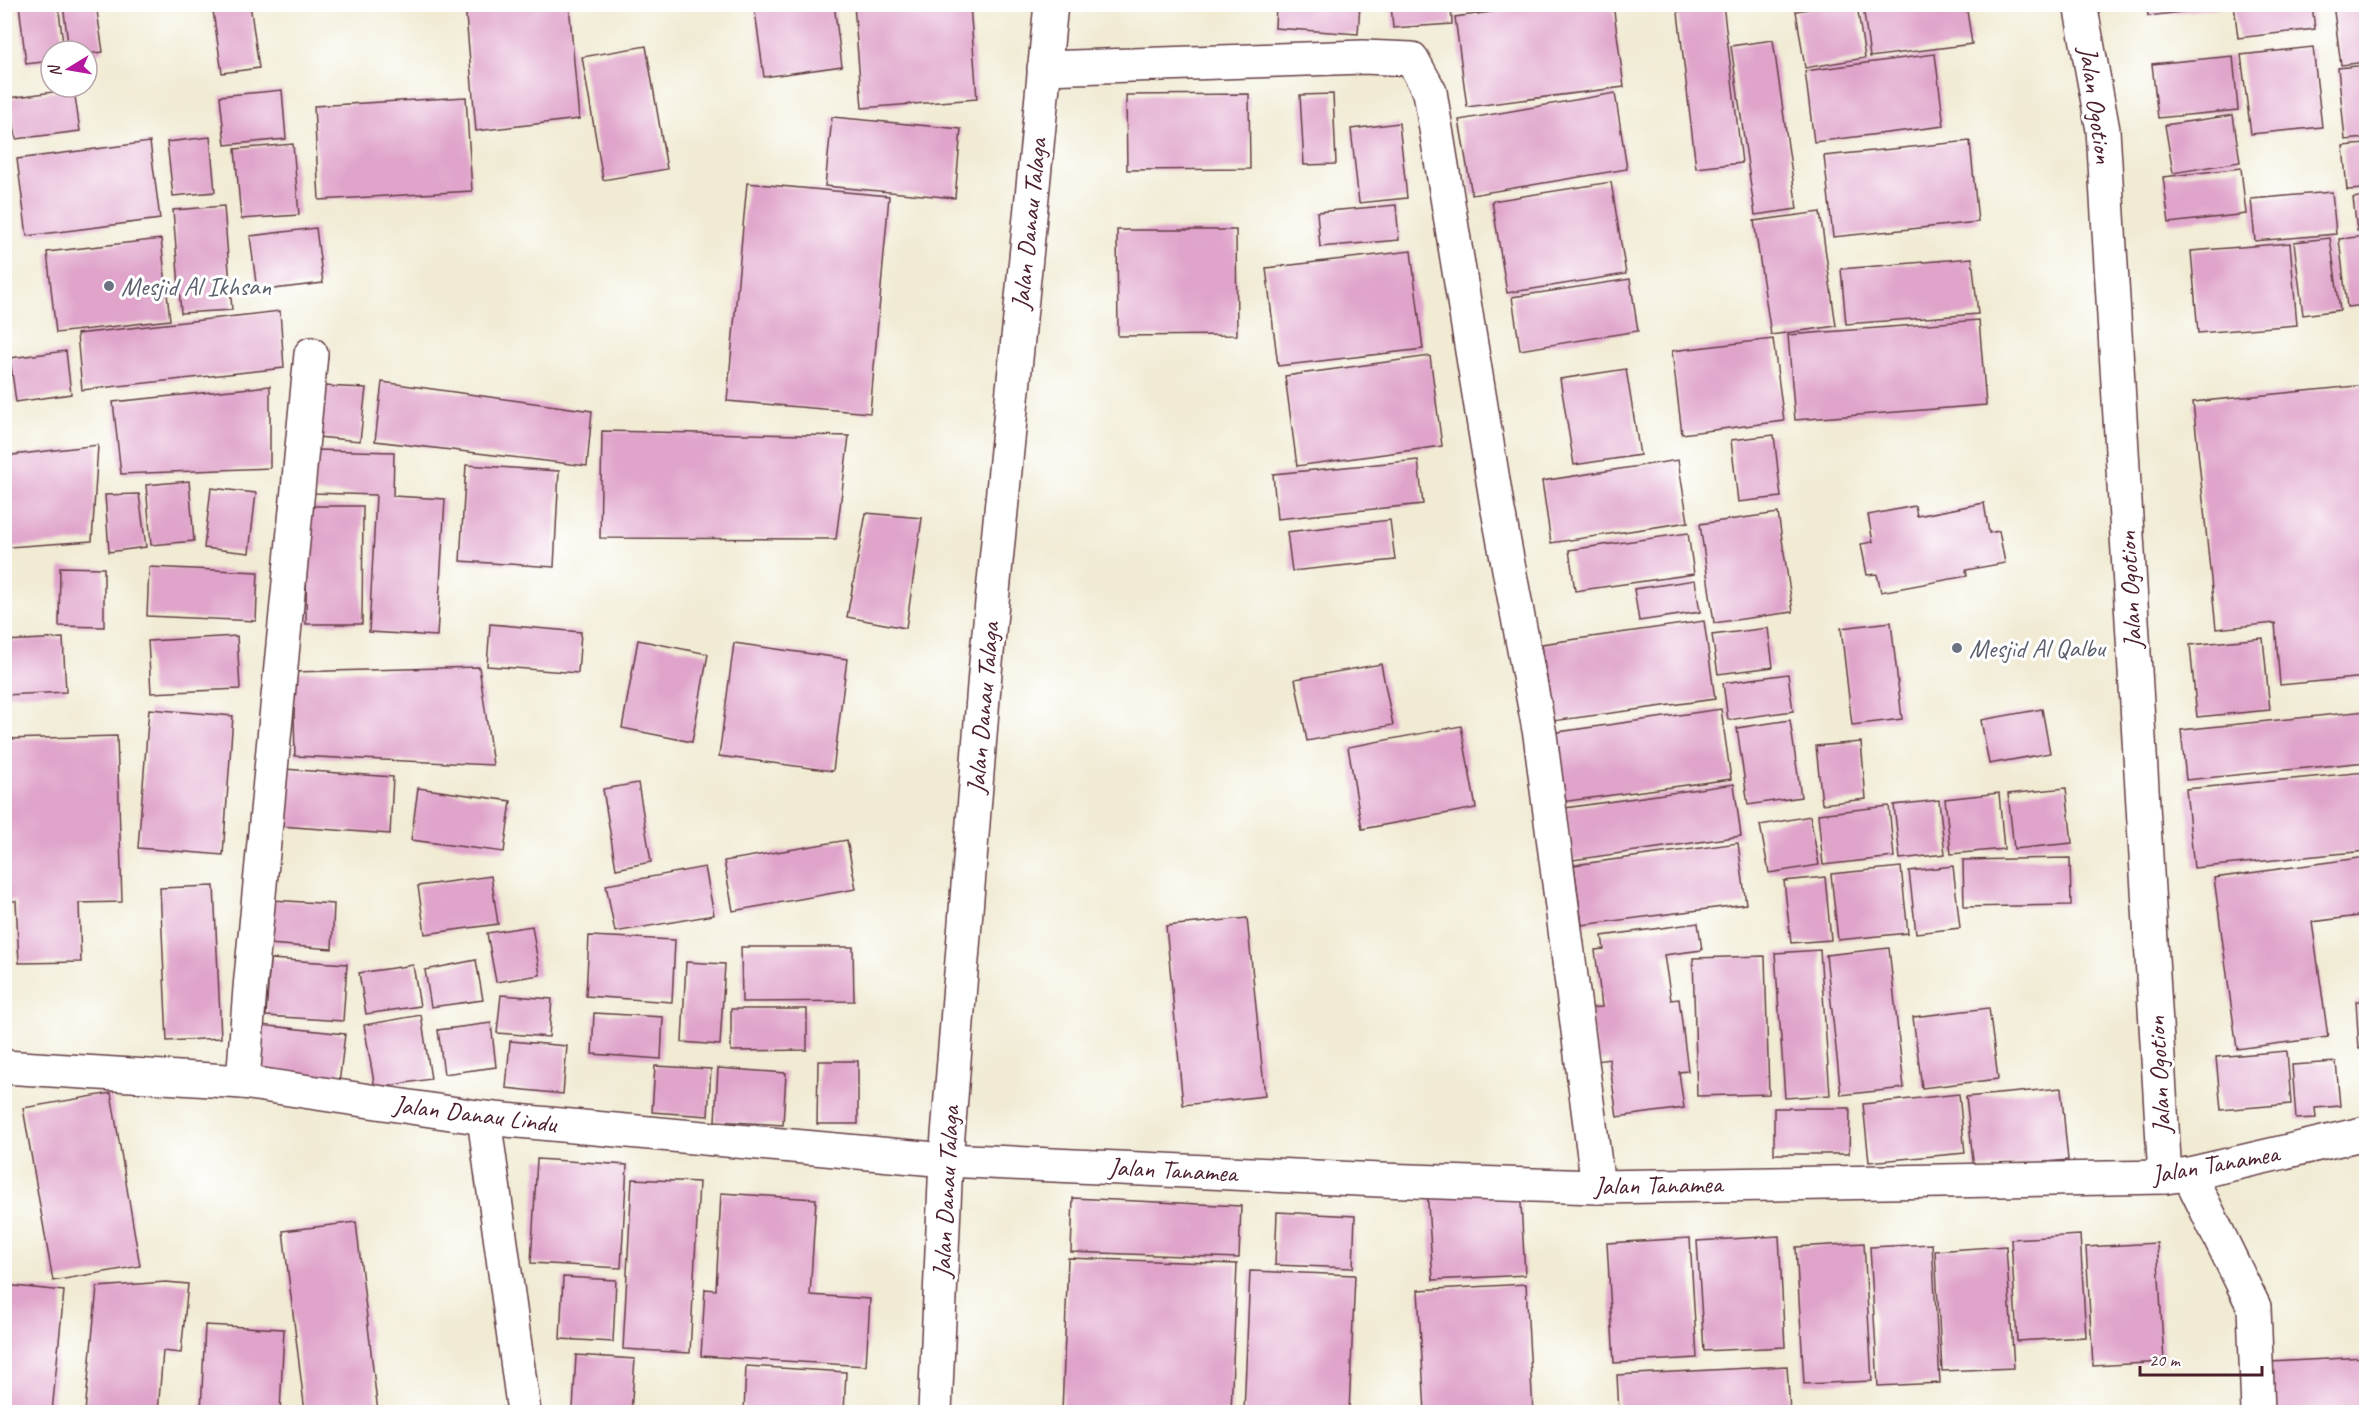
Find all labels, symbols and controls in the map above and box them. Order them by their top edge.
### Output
north arrow [39,39,99,99]
street label: Jalan Ogotion [2071,42,2121,166]
text: N [44,62,66,78]
street label: Jalan Danau Talaga [1003,135,1055,313]
place label: Mesjid Al Ikhsan [121,270,271,303]
marker: Mesjid Al Ikhsan [102,279,116,293]
street label: Jalan Ogotion [2110,530,2150,652]
street label: Jalan Danau Talaga [959,619,1007,797]
place label: Mesjid Al Qalbu [1969,632,2108,665]
marker: Mesjid Al Qalbu [1950,641,1964,655]
street label: Jalan Ogotion [2139,1015,2179,1137]
street label: Jalan Danau Lindu [390,1087,560,1141]
street label: Jalan Danau Talaga [925,1104,967,1281]
street label: Jalan Tanamea [2147,1136,2283,1192]
street label: Jalan Tanamea [1106,1150,1240,1190]
street label: Jalan Tanamea [1591,1167,1725,1203]
scale bar [2140,1339,2262,1377]
text: 20 m [2149,1349,2182,1371]

